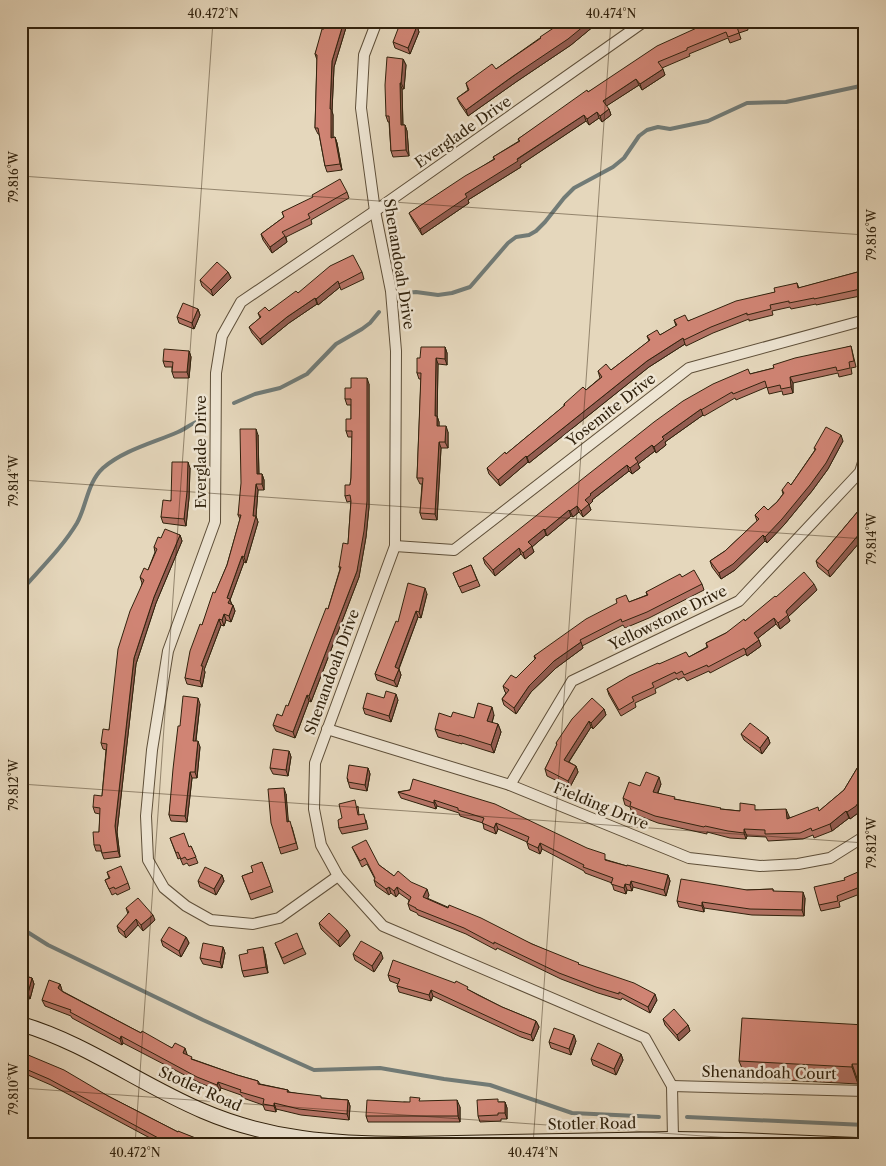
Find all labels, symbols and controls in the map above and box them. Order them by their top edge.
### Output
text: 40.472°N [187,6,239,21]
text: 40.474°N [586,6,636,21]
street label: Everglade Drive [411,91,515,172]
text: 79.816°W [6,150,21,203]
street label: Shenandoah Drive [380,197,419,331]
text: 79.816°W [864,208,879,261]
street label: Yosemite Drive [561,369,659,451]
street label: Everglade Drive [191,395,210,509]
text: 79.814°W [6,454,21,507]
text: 79.814°W [864,512,879,565]
street label: Yellowstone Drive [605,581,730,655]
street label: Shenandoah Drive [300,607,363,737]
text: 79.812°W [6,758,21,811]
street label: Fielding Drive [551,778,652,833]
text: 79.812°W [864,816,879,869]
text: 79.810°W [6,1062,21,1115]
street label: Stotler Road [156,1062,245,1115]
street label: Shenandoah Court [701,1062,837,1083]
street label: Stotler Road [547,1113,637,1134]
text: 40.472°N [109,1145,161,1160]
text: 40.474°N [508,1145,558,1160]

